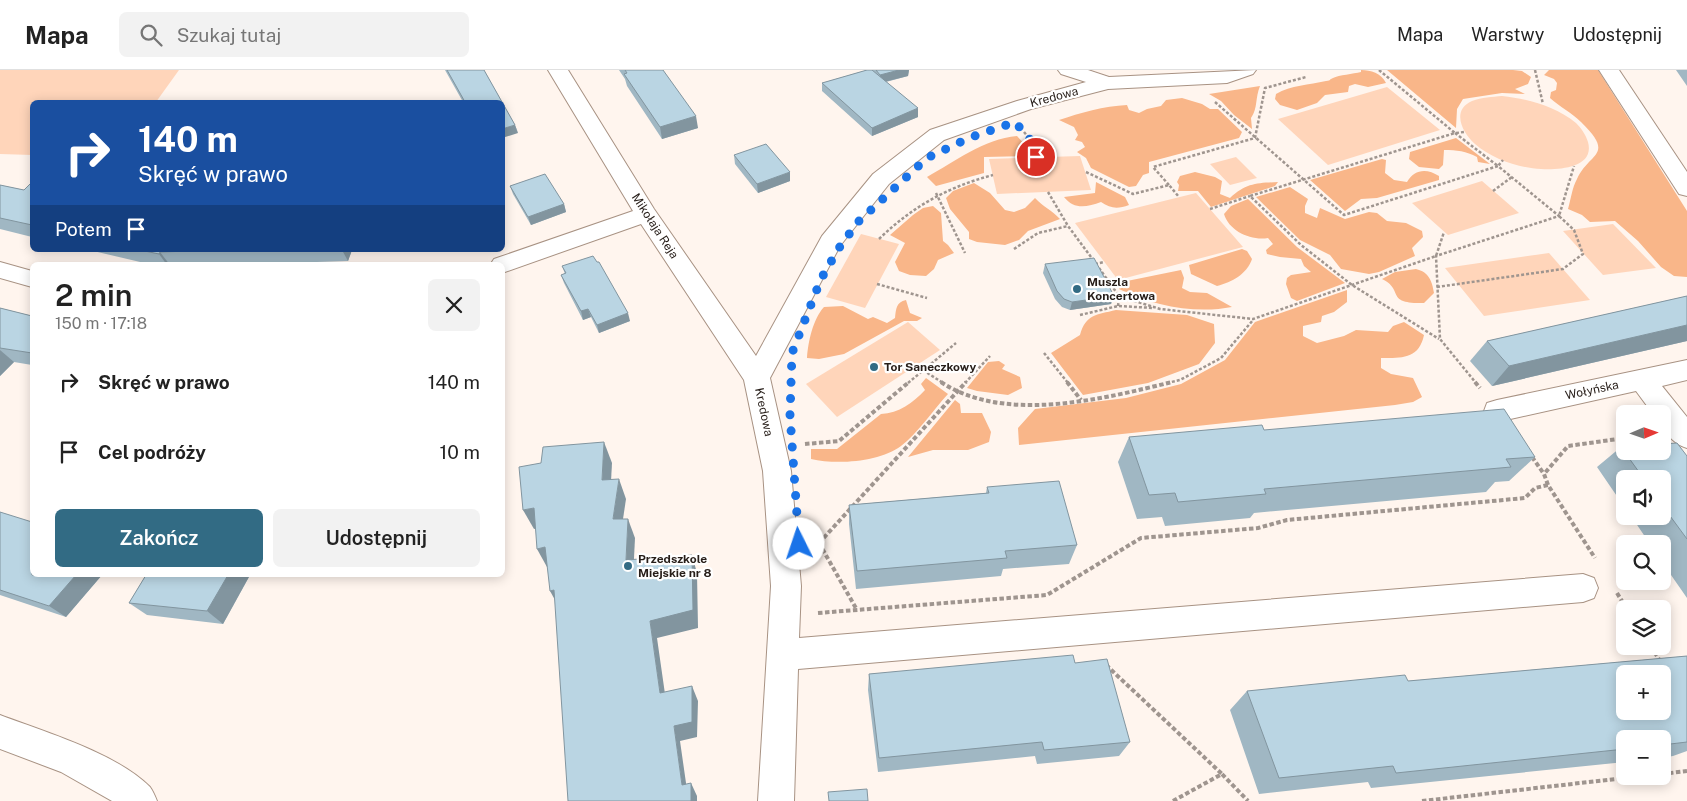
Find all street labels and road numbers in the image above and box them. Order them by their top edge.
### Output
street label: Kredowa [1028,84,1080,110]
street label: Mikołaja Reja [629,191,681,261]
street label: Wołyńska [1564,378,1620,402]
street label: Kredowa [752,386,776,438]

